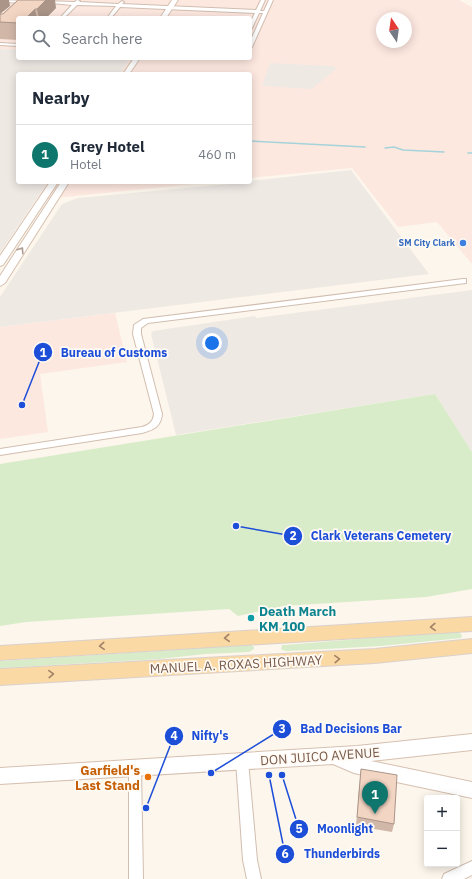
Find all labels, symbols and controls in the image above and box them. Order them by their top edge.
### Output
north arrow [376,12,412,48]
search box [16,16,252,60]
icon: search [30,27,52,49]
text: Search here [62,29,142,48]
text: Nearby [32,87,90,109]
text: Grey Hotel [70,137,145,156]
text: 1 [41,146,49,163]
text: 460 m [198,146,236,163]
text: Hotel [70,156,102,173]
place label: SM City Clark [399,237,456,248]
marker: SM City Clark [458,238,468,248]
one-way arrow [17,248,24,255]
your location [202,333,222,353]
callout: Bureau of Customs [33,340,175,364]
text: 1 [39,345,47,360]
text: Bureau of Customs [61,345,167,360]
callout: Clark Veterans Cemetery [283,524,459,548]
text: 2 [289,528,297,543]
text: Clark Veterans Cemetery [311,528,452,543]
place label: Death March KM 100 [259,603,336,635]
marker: Death March KM 100 [246,613,256,623]
one-way arrow [430,623,436,631]
one-way arrow [224,634,230,643]
one-way arrow [99,642,105,651]
street label: MANUEL A. ROXAS HIGHWAY [149,651,323,678]
one-way arrow [334,654,340,663]
one-way arrow [48,670,54,678]
callout: Bad Decisions Bar [272,717,410,741]
text: 3 [278,721,286,736]
text: Bad Decisions Bar [300,721,402,736]
callout: Nifty's [164,724,236,748]
text: 4 [170,728,178,743]
text: Nifty's [192,728,228,743]
street label: DON JUICO AVENUE [260,744,380,769]
place label: Garfield's Last Stand [75,762,140,794]
marker: Garfield's Last Stand [143,772,153,782]
pin: 1 [362,781,388,814]
map controls [424,795,460,867]
button: + [424,795,460,831]
callout: Moonlight [289,817,381,841]
text: 5 [295,821,303,836]
text: Moonlight [317,821,373,836]
button: − [424,831,460,867]
callout: Thunderbirds [275,842,388,866]
text: 6 [281,846,289,861]
text: Thunderbirds [304,846,380,861]

